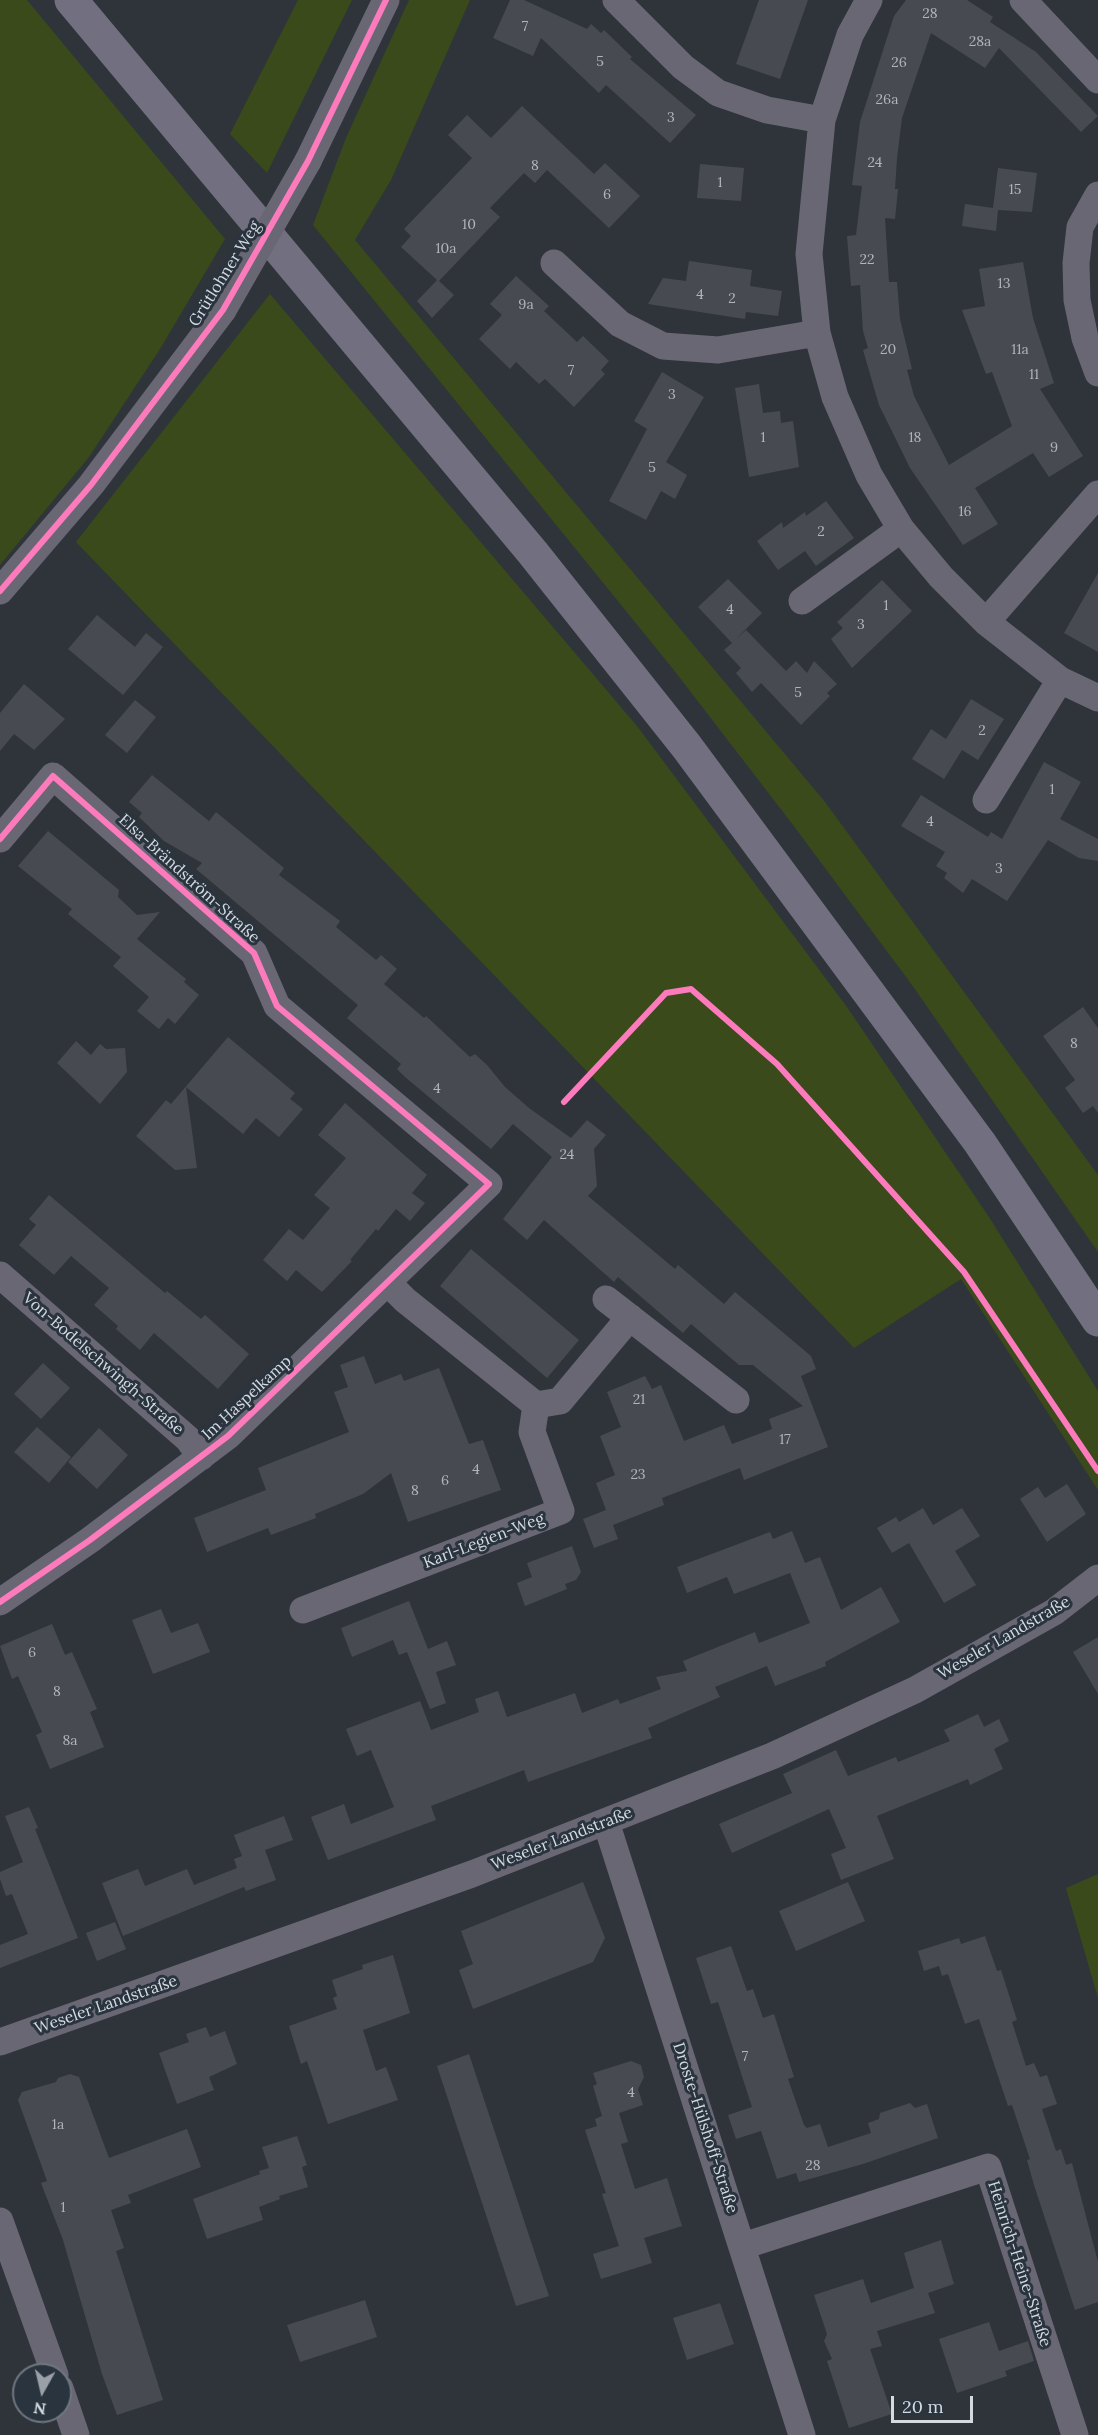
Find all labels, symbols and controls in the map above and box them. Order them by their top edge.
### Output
house number: 28 [922,6,938,22]
house number: 7 [522,19,528,35]
house number: 28a [969,34,991,50]
house number: 5 [596,54,604,70]
house number: 26 [891,55,907,71]
house number: 26a [876,92,898,108]
house number: 3 [667,110,675,126]
house number: 24 [868,155,882,171]
house number: 8 [531,158,539,174]
house number: 1 [717,175,723,191]
house number: 15 [1009,182,1021,198]
house number: 6 [603,187,611,203]
house number: 10 [462,217,476,233]
street label: Grütlohner Weg [185,218,265,330]
house number: 10a [435,241,457,257]
house number: 22 [859,252,875,268]
house number: 13 [998,276,1010,292]
house number: 4 [696,287,704,303]
house number: 2 [728,291,736,307]
house number: 9a [518,297,534,313]
house number: 20 [880,342,896,358]
house number: 11a [1011,342,1029,358]
house number: 7 [568,363,574,379]
house number: 11 [1029,367,1039,383]
house number: 3 [668,387,676,403]
house number: 1 [760,430,766,446]
house number: 18 [909,430,921,446]
house number: 9 [1050,440,1058,456]
house number: 5 [648,460,656,476]
house number: 16 [958,504,972,520]
house number: 2 [817,524,825,540]
house number: 1 [883,598,889,614]
house number: 4 [726,602,734,618]
house number: 3 [857,617,865,633]
house number: 5 [794,685,802,701]
house number: 2 [978,723,986,739]
house number: 1 [1049,782,1055,798]
street label: Elsa-Brändström-Straße [114,811,264,947]
house number: 4 [926,814,934,830]
house number: 3 [995,861,1003,877]
house number: 8 [1070,1036,1078,1052]
house number: 4 [433,1081,441,1097]
house number: 24 [560,1147,574,1163]
street label: Von-Bodelschwingh-Straße [19,1289,187,1439]
street label: Im Haspelkamp [198,1352,296,1444]
house number: 21 [633,1392,645,1408]
house number: 17 [779,1432,791,1448]
house number: 4 [472,1462,480,1478]
house number: 23 [630,1467,646,1483]
house number: 6 [441,1473,449,1489]
house number: 8 [411,1483,419,1499]
street label: Karl-Legien-Weg [421,1509,547,1573]
street label: Weseler Landstraße [934,1592,1074,1684]
house number: 6 [28,1645,36,1661]
house number: 8 [53,1684,61,1700]
house number: 8a [62,1733,78,1749]
street label: Weseler Landstraße [489,1803,635,1875]
street label: Weseler Landstraße [32,1972,180,2038]
street label: Droste-Hülshoff-Straße [668,2040,742,2216]
house number: 7 [742,2049,748,2065]
house number: 4 [627,2085,635,2101]
house number: 1a [52,2117,64,2133]
house number: 28 [805,2158,821,2174]
street label: Heinrich-Heine-Straße [983,2179,1055,2349]
house number: 1 [60,2200,66,2216]
north arrow [12,2363,72,2423]
scale bar [894,2384,976,2422]
text: 20 m [902,2395,944,2418]
text: N [32,2398,47,2420]

